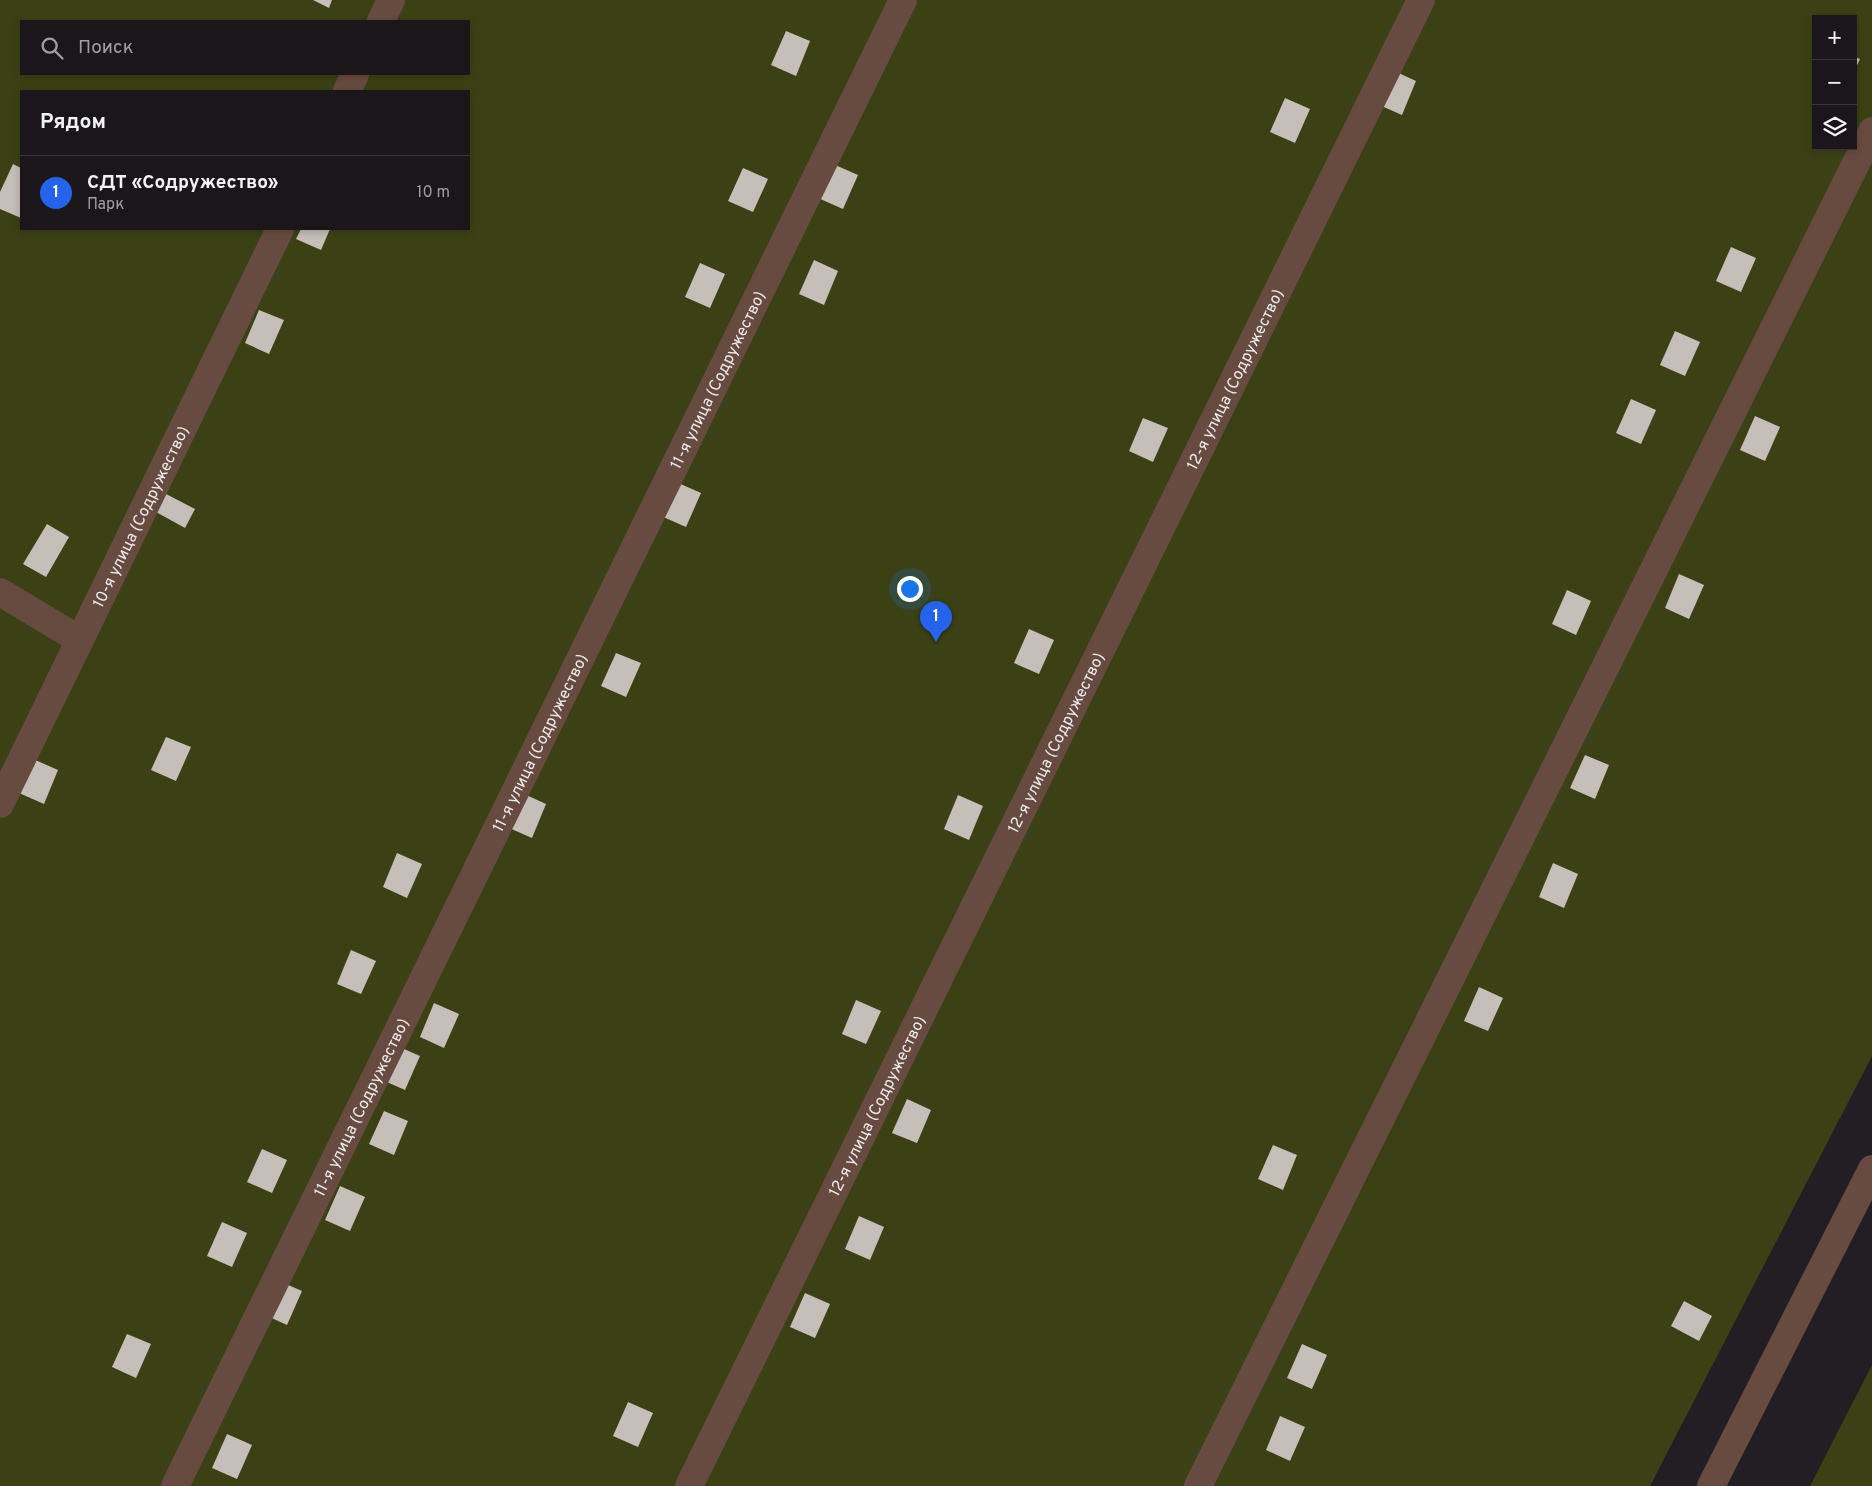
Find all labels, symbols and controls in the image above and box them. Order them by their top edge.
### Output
map controls [1812,15,1857,150]
button: + [1812,15,1857,60]
search box [20,20,470,75]
icon: search [38,34,66,62]
text: Поиск [78,36,134,60]
button: − [1812,60,1857,105]
button: layers [1812,105,1857,150]
text: Рядом [40,109,106,136]
text: СДТ «Содружество» [87,171,279,195]
text: 1 [53,183,59,203]
text: 10 m [416,183,450,203]
text: Парк [87,195,124,215]
street label: 12-я улица (Содружество) [1183,286,1289,474]
street label: 11-я улица (Содружество) [667,288,771,473]
street label: 10-я улица (Содружество) [89,423,195,611]
your location [897,576,923,602]
pin: 1 [920,601,952,642]
street label: 12-я улица (Содружество) [1004,650,1110,837]
street label: 11-я улица (Содружество) [489,651,593,836]
street label: 12-я улица (Содружество) [825,1013,931,1200]
street label: 11-я улица (Содружество) [310,1016,415,1200]

